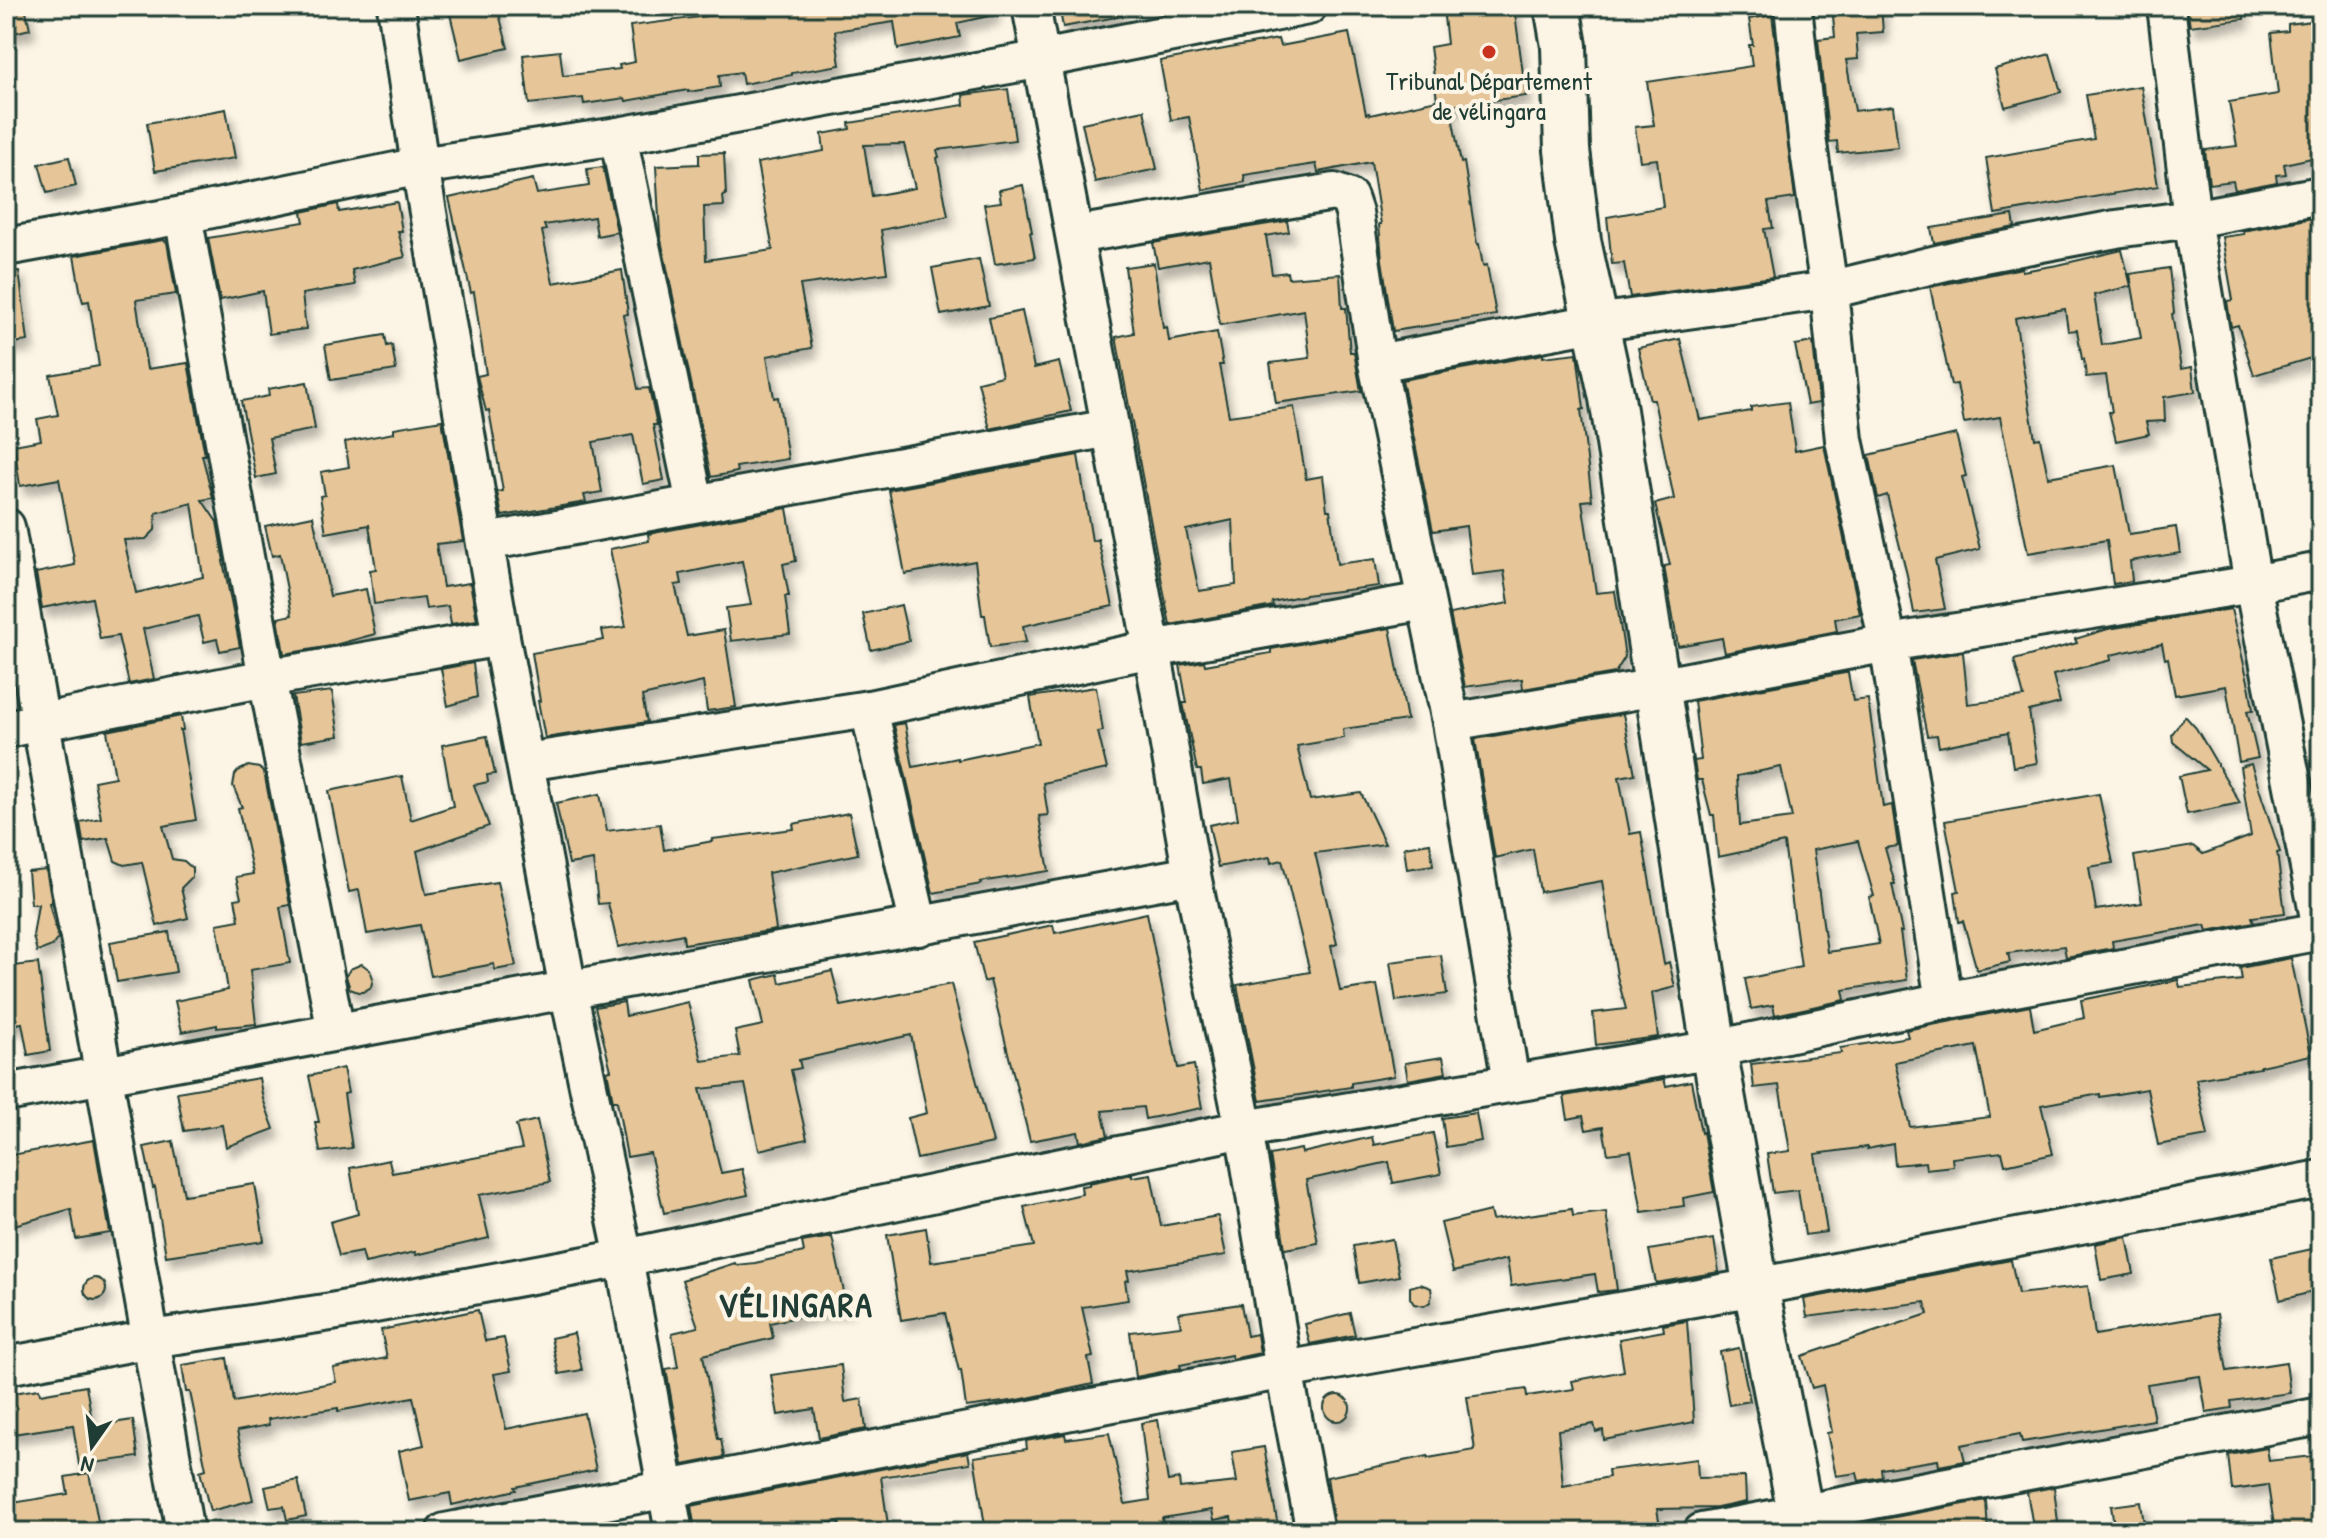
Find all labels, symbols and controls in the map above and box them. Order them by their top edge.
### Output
marker: Tribunal Département de vélingara [1480,43,1498,61]
place label: Tribunal Département de vélingara [1386,63,1593,128]
district label: VÉLINGARA [718,1282,874,1328]
north arrow [52,1406,132,1486]
text: N [78,1449,96,1481]

